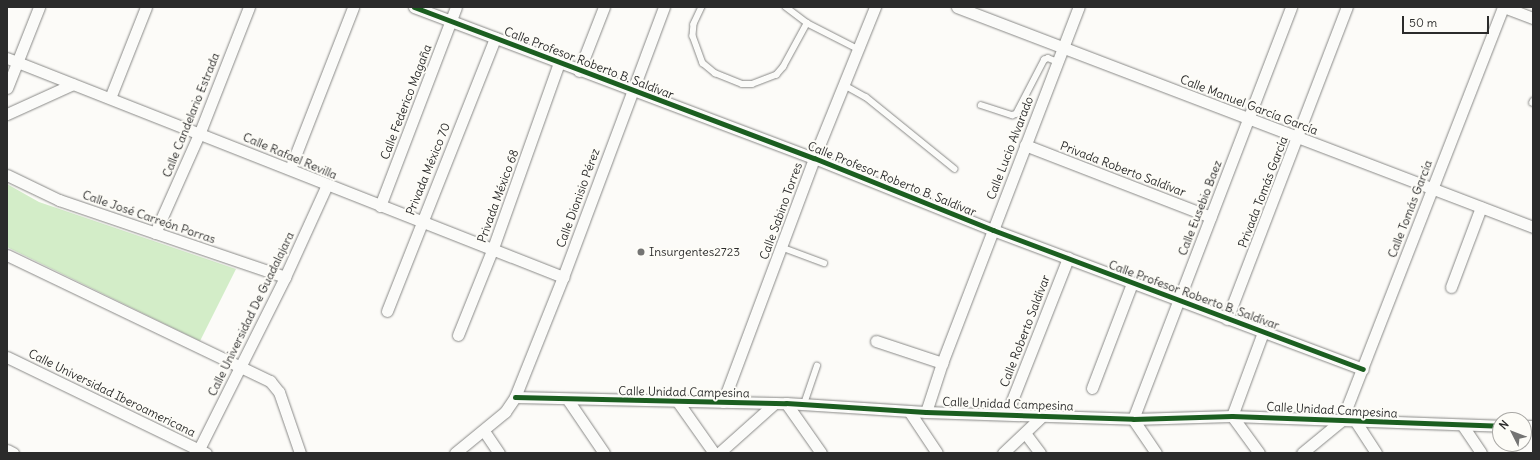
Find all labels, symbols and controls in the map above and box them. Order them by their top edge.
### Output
scale bar [1404,8,1491,34]
text: 50 m [1409,15,1437,30]
street label: Calle Profesor Roberto B. Saldívar [502,24,676,102]
street label: Calle Federico Magaña [377,42,435,162]
street label: Calle Candelario Estrada [159,51,223,179]
street label: Calle Manuel García García [1178,72,1320,138]
street label: Calle Lucio Alvarado [984,94,1036,202]
street label: Privada México 70 [403,121,453,217]
street label: Calle Rafael Revilla [241,130,339,182]
street label: Privada Tomás García [1235,134,1291,250]
street label: Calle Profesor Roberto B. Saldívar [806,138,978,220]
street label: Privada Roberto Saldívar [1058,138,1188,200]
street label: Calle Dionisio Pérez [553,146,603,250]
street label: Privada México 68 [474,147,522,245]
street label: Calle Eusebio Baez [1175,158,1225,258]
street label: Calle Tomás García [1385,158,1435,260]
street label: Calle Sabino Torres [757,160,805,262]
street label: Calle José Carreón Porras [81,187,217,247]
street label: Calle Universidad De Guadalajara [205,229,297,399]
place label: Insurgentes2723 [649,245,740,259]
marker: Insurgentes2723 [636,247,646,257]
street label: Calle Profesor Roberto B. Saldívar [1107,257,1281,333]
street label: Calle Roberto Saldívar [997,273,1053,389]
street label: Calle Universidad Iberoamericana [26,346,198,440]
street label: Calle Unidad Campesina [618,384,750,400]
street label: Calle Unidad Campesina [942,395,1074,413]
street label: Calle Unidad Campesina [1266,399,1398,421]
north arrow [1492,412,1532,452]
text: N [1496,417,1512,432]

